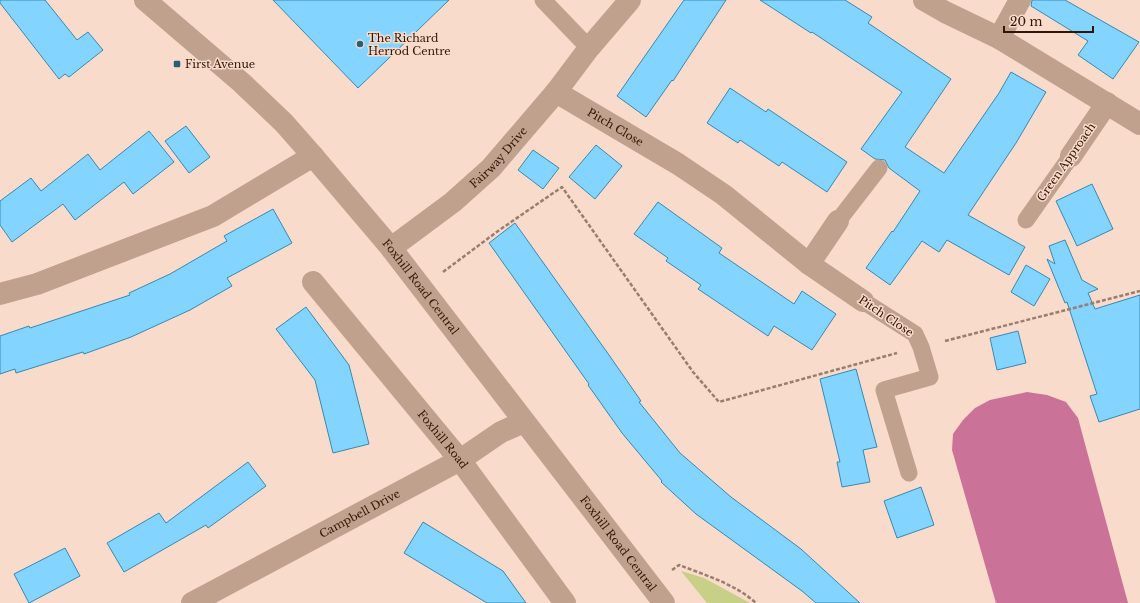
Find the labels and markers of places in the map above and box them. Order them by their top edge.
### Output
place label: The Richard Herrod Centre [368,31,451,58]
marker: The Richard Herrod Centre [355,39,365,49]
place label: First Avenue [185,57,255,71]
marker: First Avenue [172,59,182,69]

